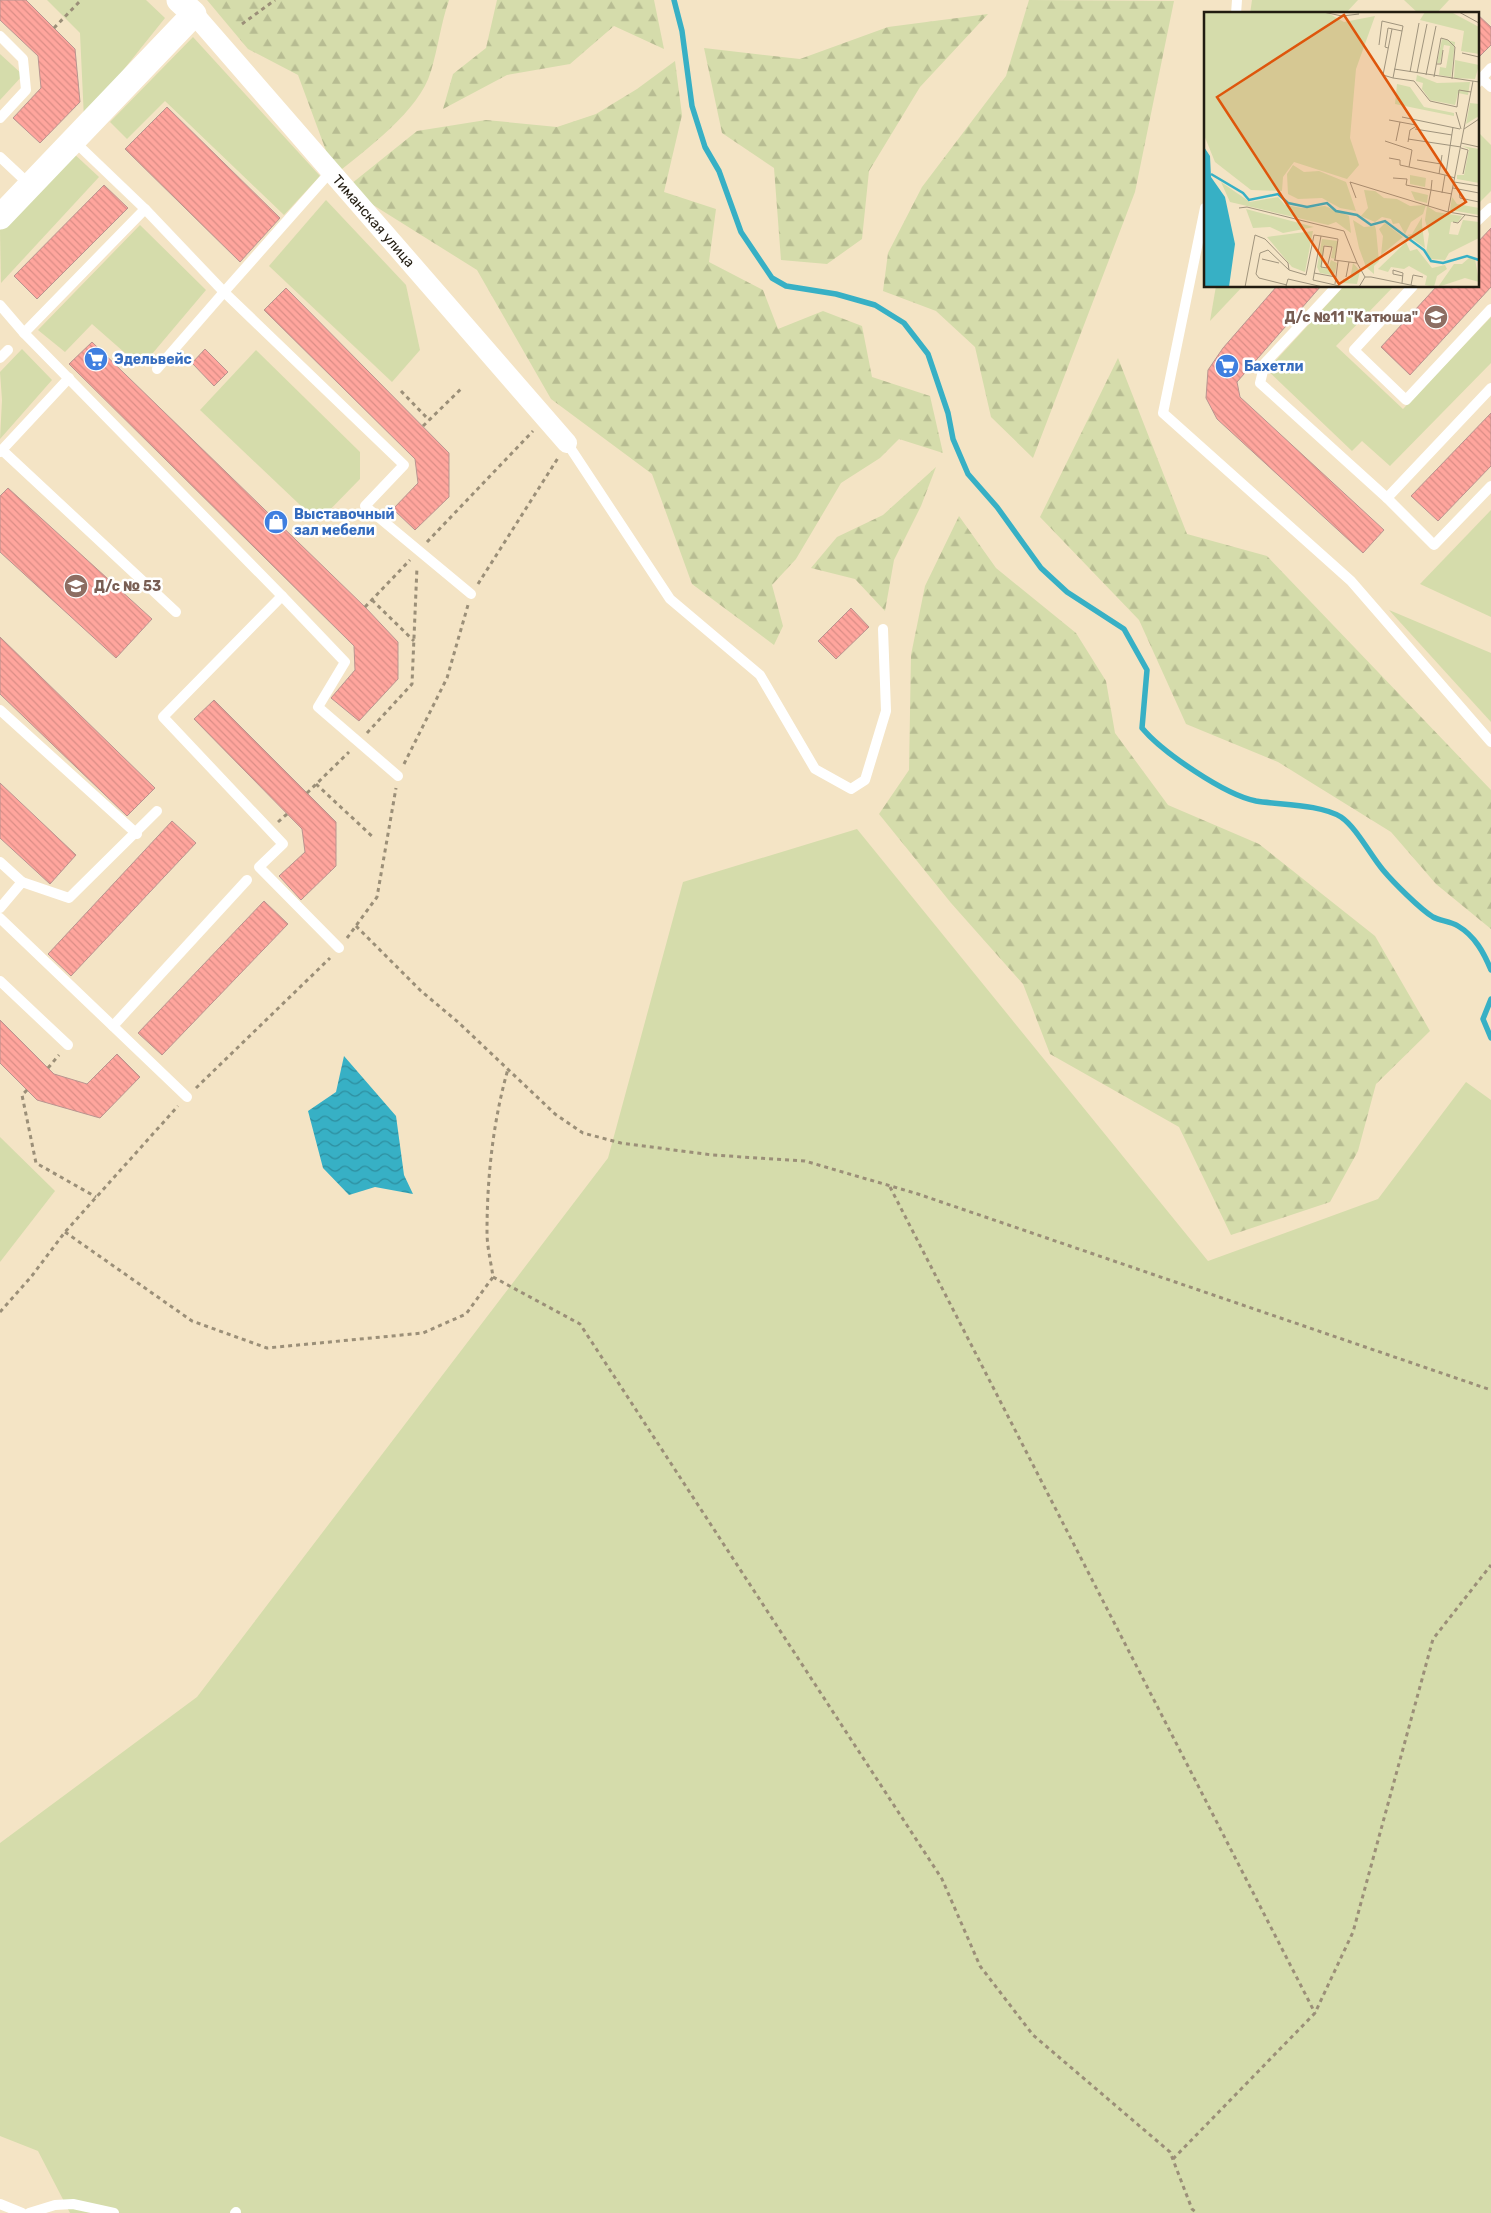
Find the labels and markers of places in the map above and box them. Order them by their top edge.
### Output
school or university icon: Д/с №11 "Катюша" [1423,304,1449,330]
place label: Д/с №11 "Катюша" [1285,309,1418,326]
supermarket icon: Эдельвейс [83,346,109,372]
place label: Эдельвейс [114,351,192,368]
supermarket icon: Бахетли [1214,353,1240,379]
place label: Бахетли [1244,358,1303,375]
place label: Выставочный зал мебели [294,506,395,539]
shop icon: Выставочный зал мебели [263,509,289,535]
school or university icon: Д/с № 53 [63,573,89,599]
place label: Д/с № 53 [94,578,161,595]

